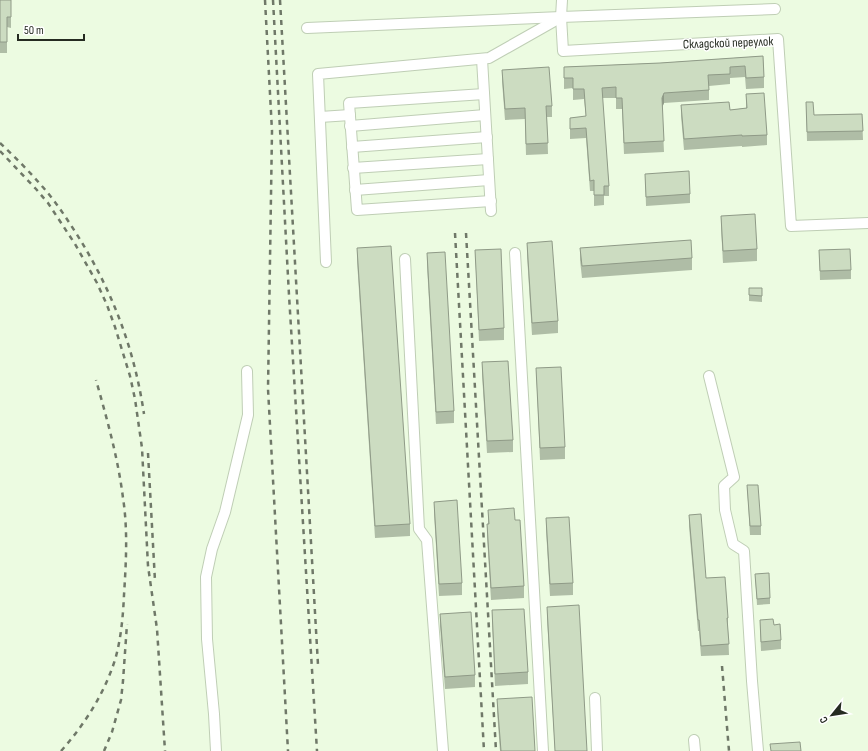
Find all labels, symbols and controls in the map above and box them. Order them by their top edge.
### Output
scale bar [18,16,84,42]
text: 50 m [24,23,44,38]
street label: Складской переулок [682,33,774,53]
north arrow [812,695,852,735]
text: С [817,714,831,725]

